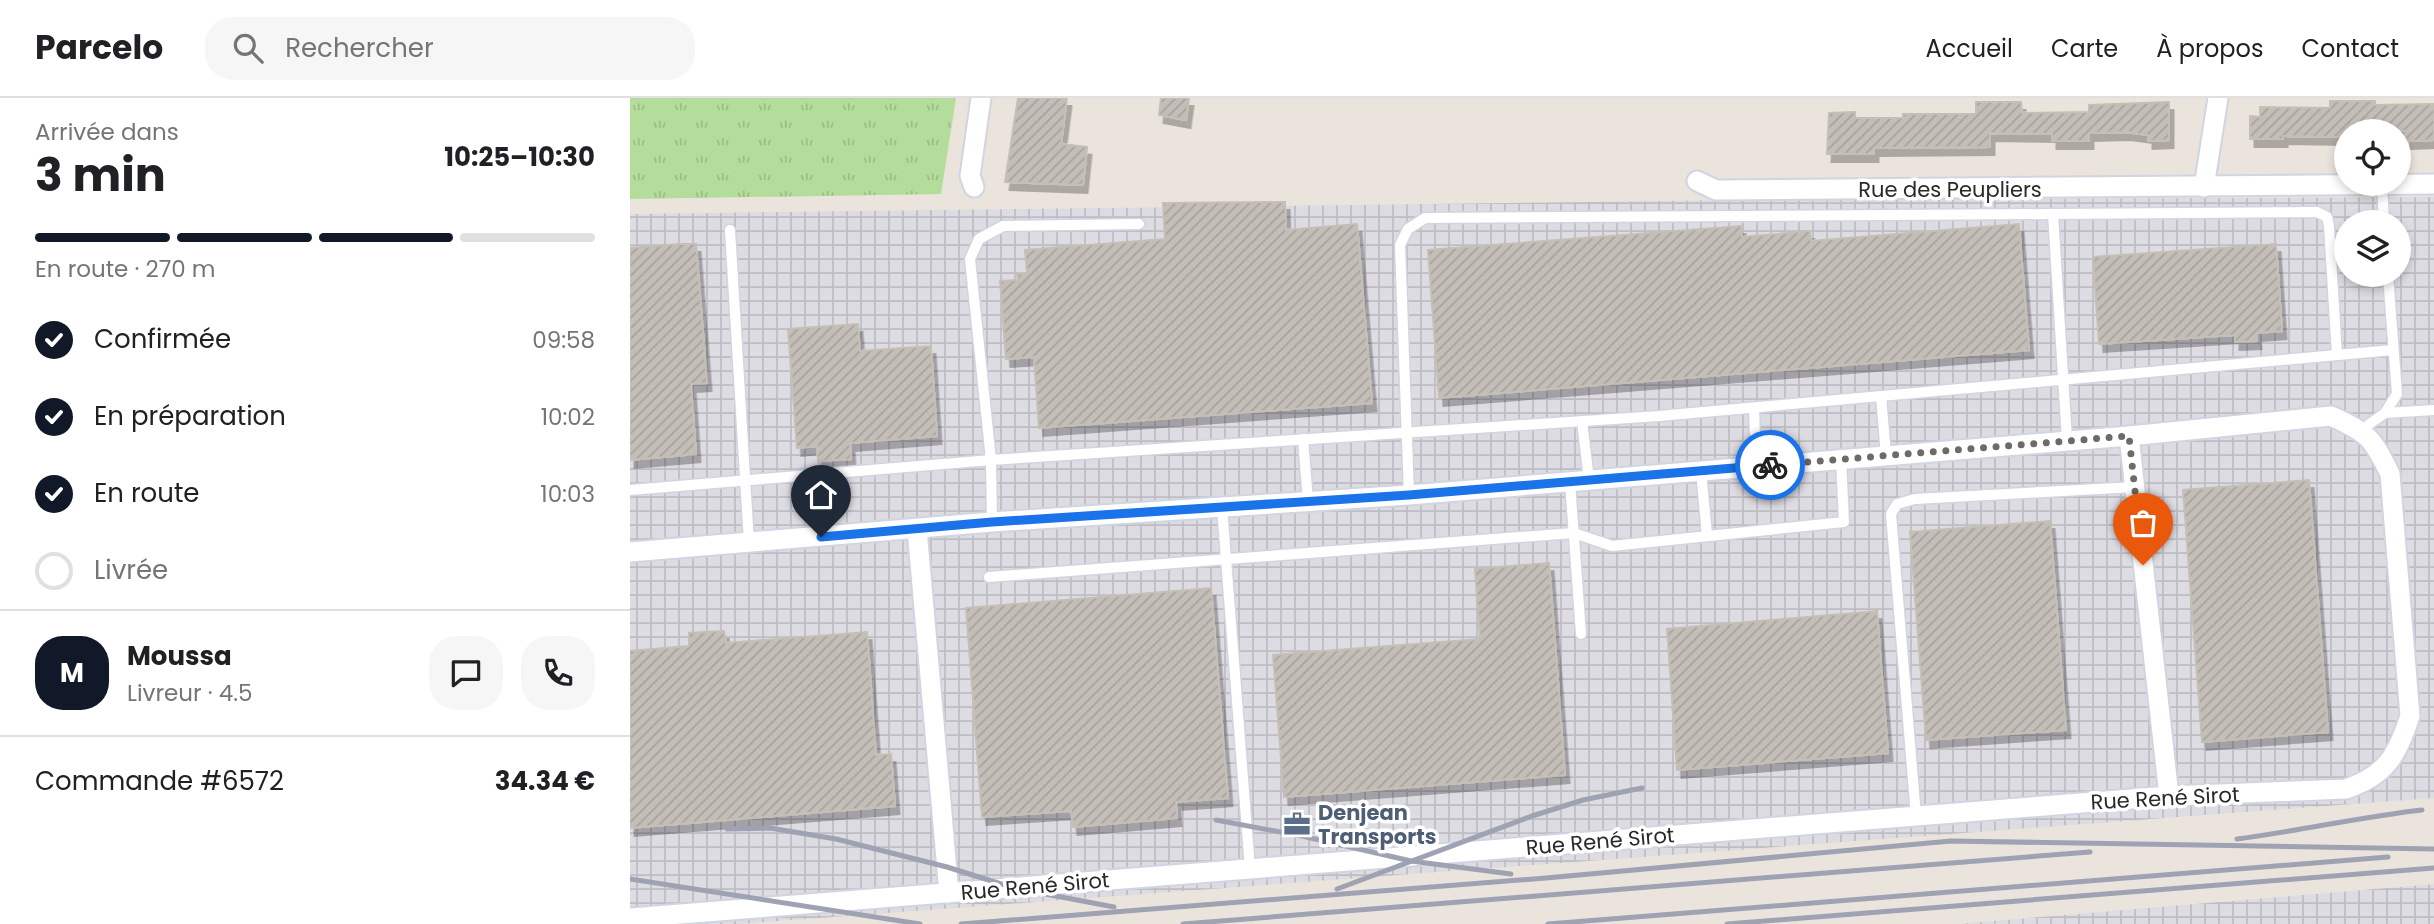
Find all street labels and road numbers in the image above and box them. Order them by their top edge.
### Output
street label: Rue des Peupliers [1858,175,2042,204]
street label: Rue René Sirot [2090,780,2240,816]
street label: Rue René Sirot [1524,820,1676,862]
street label: Rue René Sirot [959,865,1111,907]

